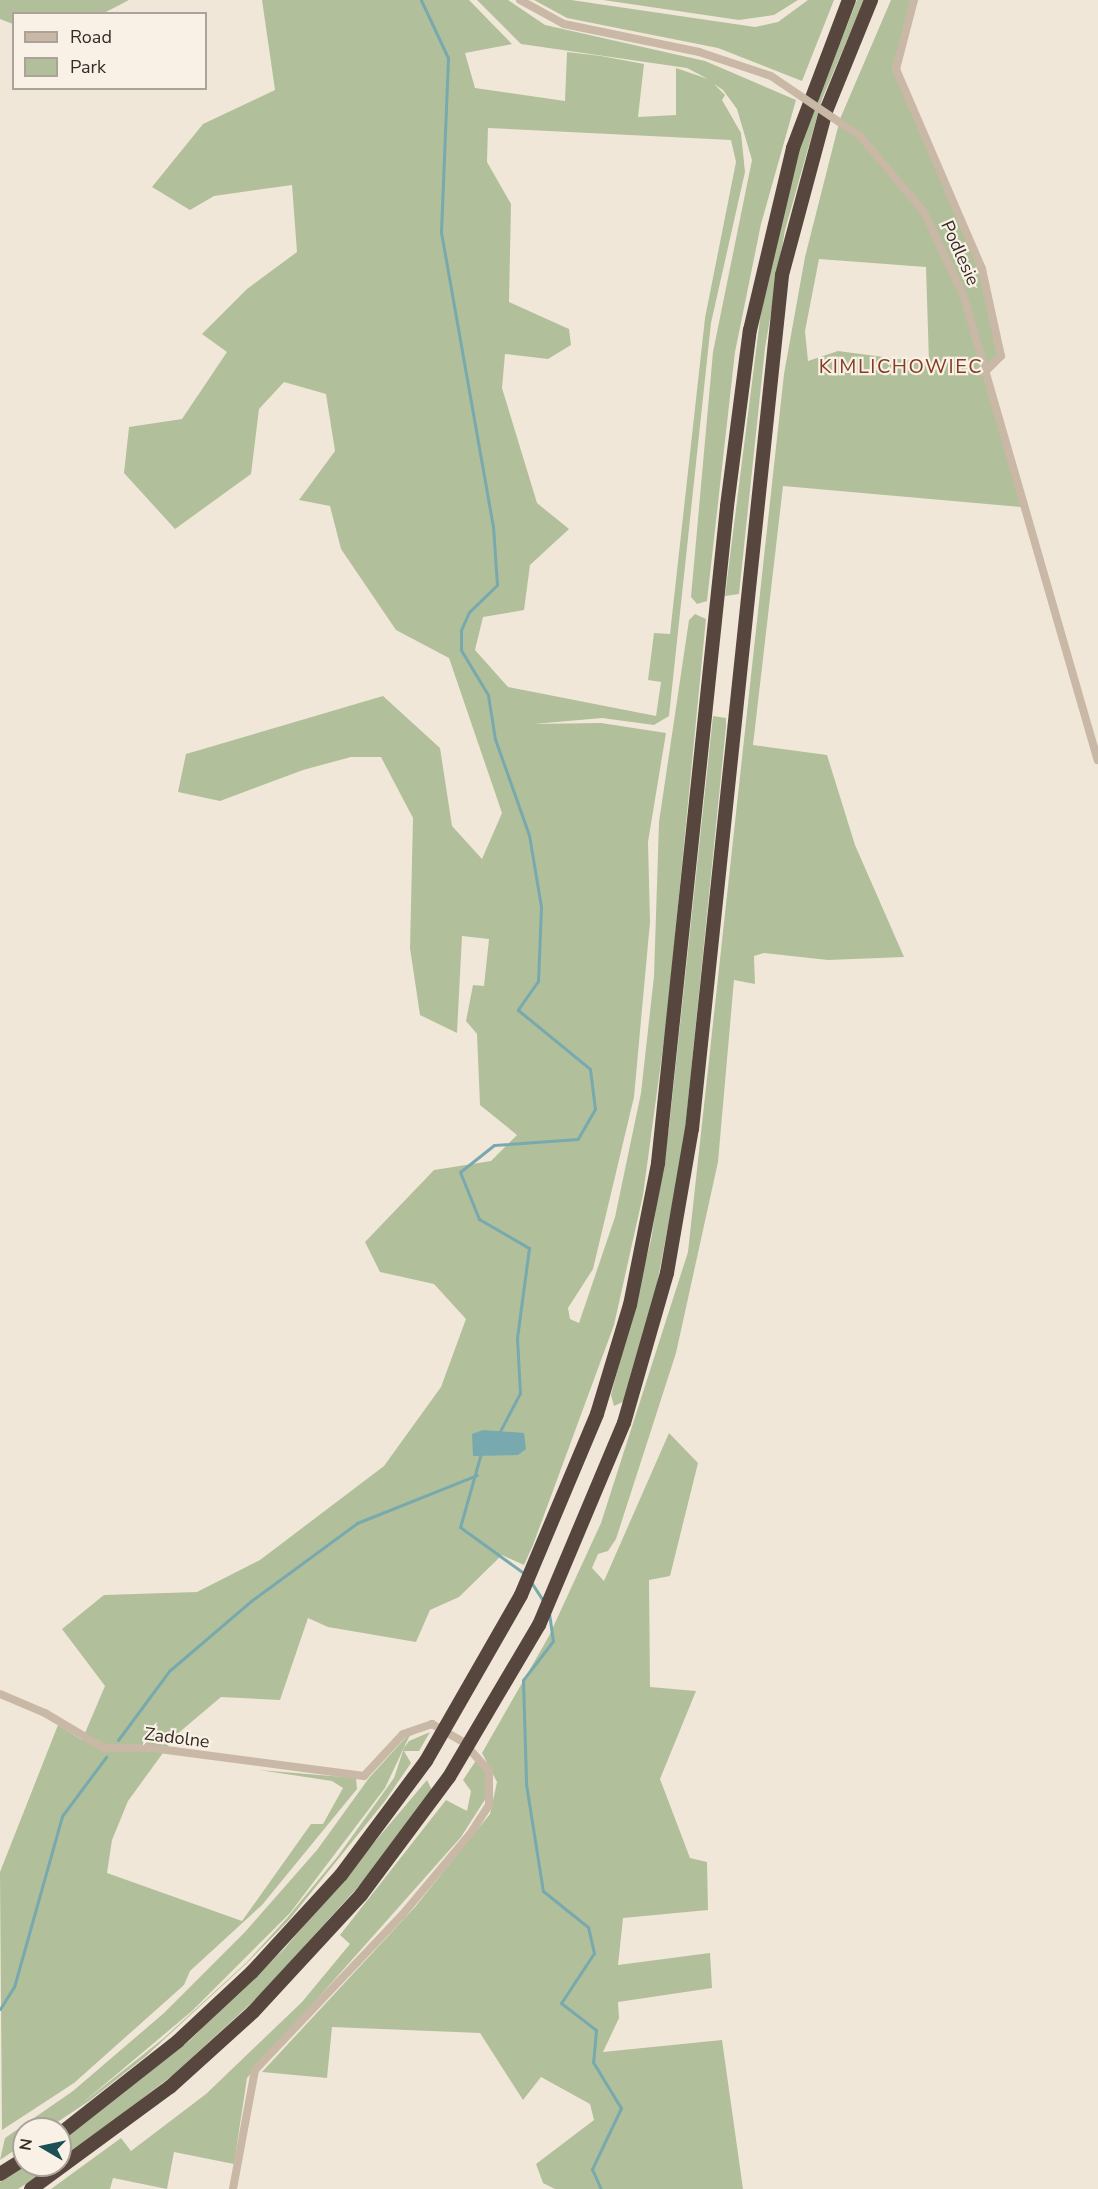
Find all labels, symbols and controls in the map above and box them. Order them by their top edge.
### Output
legend [12,12,207,90]
text: Road [70,25,112,49]
text: Park [70,55,106,79]
street label: Podlesie [936,217,984,289]
district label: KIMLICHOWIEC [819,354,983,378]
street label: Zadolne [143,1723,211,1753]
north arrow [12,2117,72,2177]
text: N [14,2137,38,2152]

